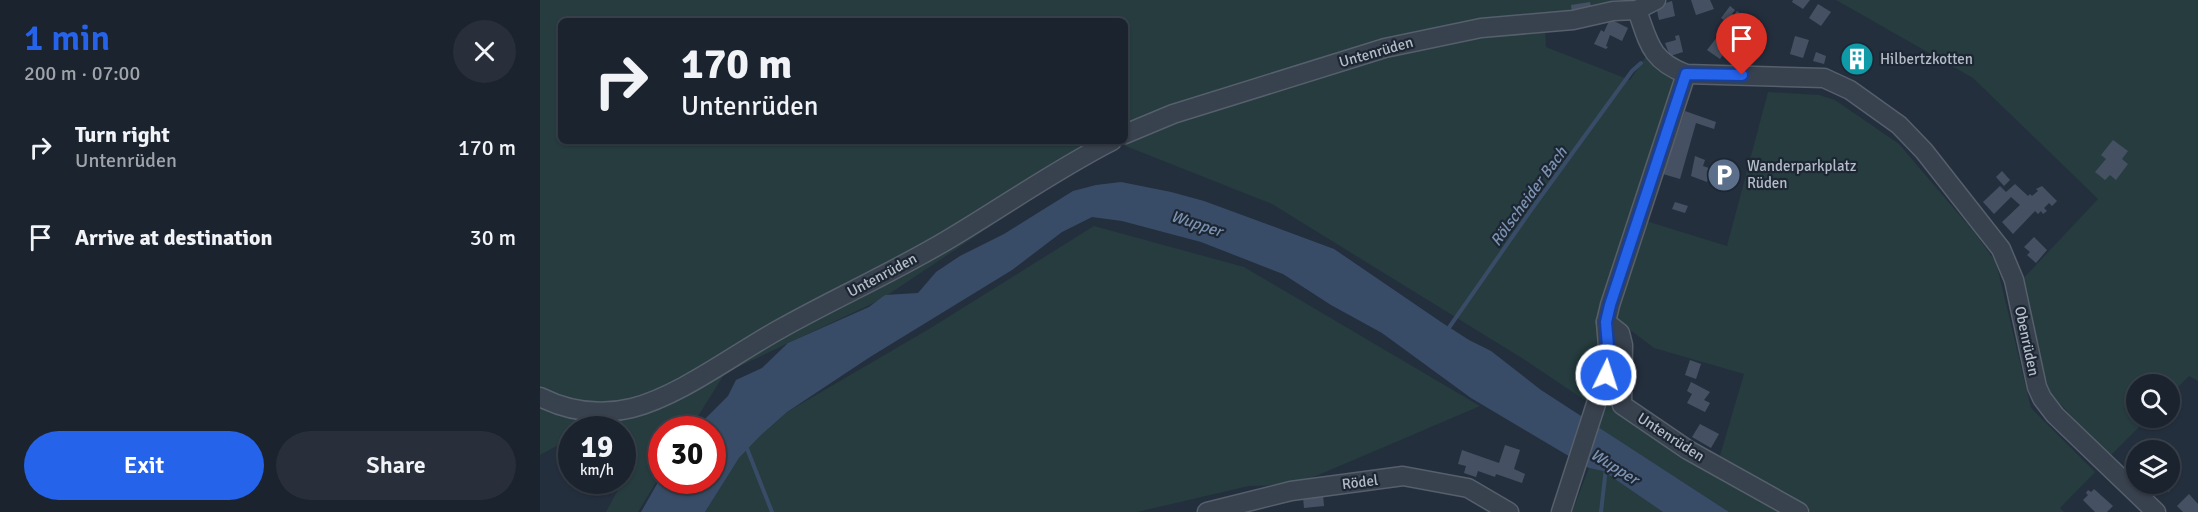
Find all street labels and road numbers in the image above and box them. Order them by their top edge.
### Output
street label: Untenrüden [1337,33,1415,71]
street label: Untenrüden [844,249,920,301]
street label: Obenrüden [2011,304,2043,378]
street label: Untenrüden [1634,409,1708,465]
street label: Rödel [1341,471,1379,493]

